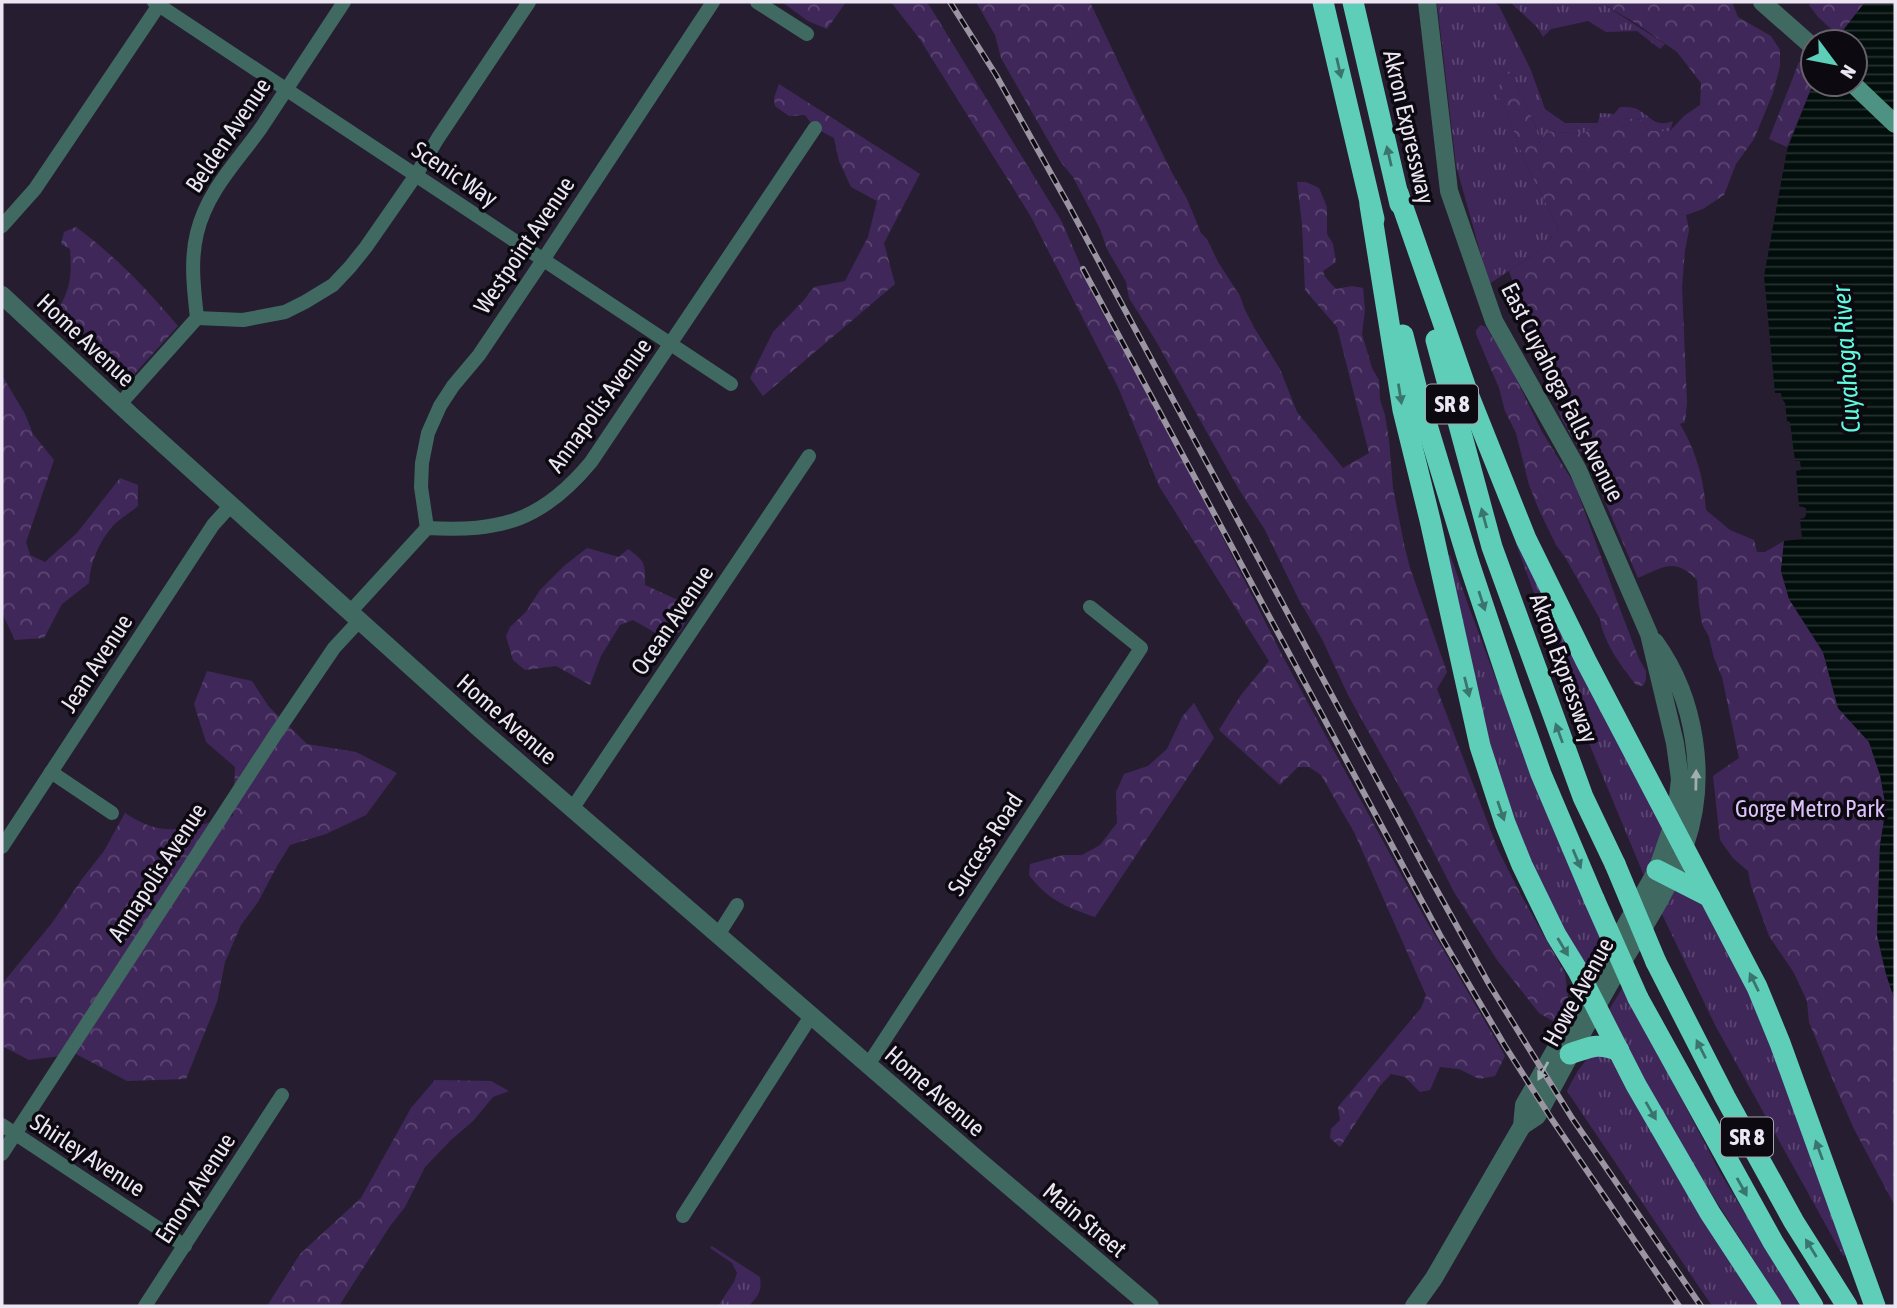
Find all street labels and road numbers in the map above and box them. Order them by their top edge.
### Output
street label: Akron Expressway [1378,47,1440,207]
street label: Belden Avenue [180,73,276,197]
street label: Scenic Way [407,136,503,212]
street label: Westpoint Avenue [468,171,580,319]
street label: East Cuyahoga Falls Avenue [1496,278,1630,506]
street label: Home Avenue [32,288,140,392]
street label: Annapolis Avenue [541,333,657,477]
road number: SR 8 [1426,384,1478,424]
street label: Ocean Avenue [625,560,719,680]
street label: Akron Expressway [1524,590,1604,746]
street label: Jean Avenue [54,609,138,717]
street label: Home Avenue [452,668,562,770]
street label: Success Road [942,788,1028,900]
street label: Annapolis Avenue [102,798,212,946]
street label: Howe Avenue [1537,933,1619,1051]
street label: Home Avenue [880,1040,990,1142]
street label: Shirley Avenue [26,1108,150,1202]
road number: SR 8 [1721,1118,1773,1156]
street label: Emory Avenue [150,1128,240,1248]
street label: Main Street [1038,1177,1132,1263]

